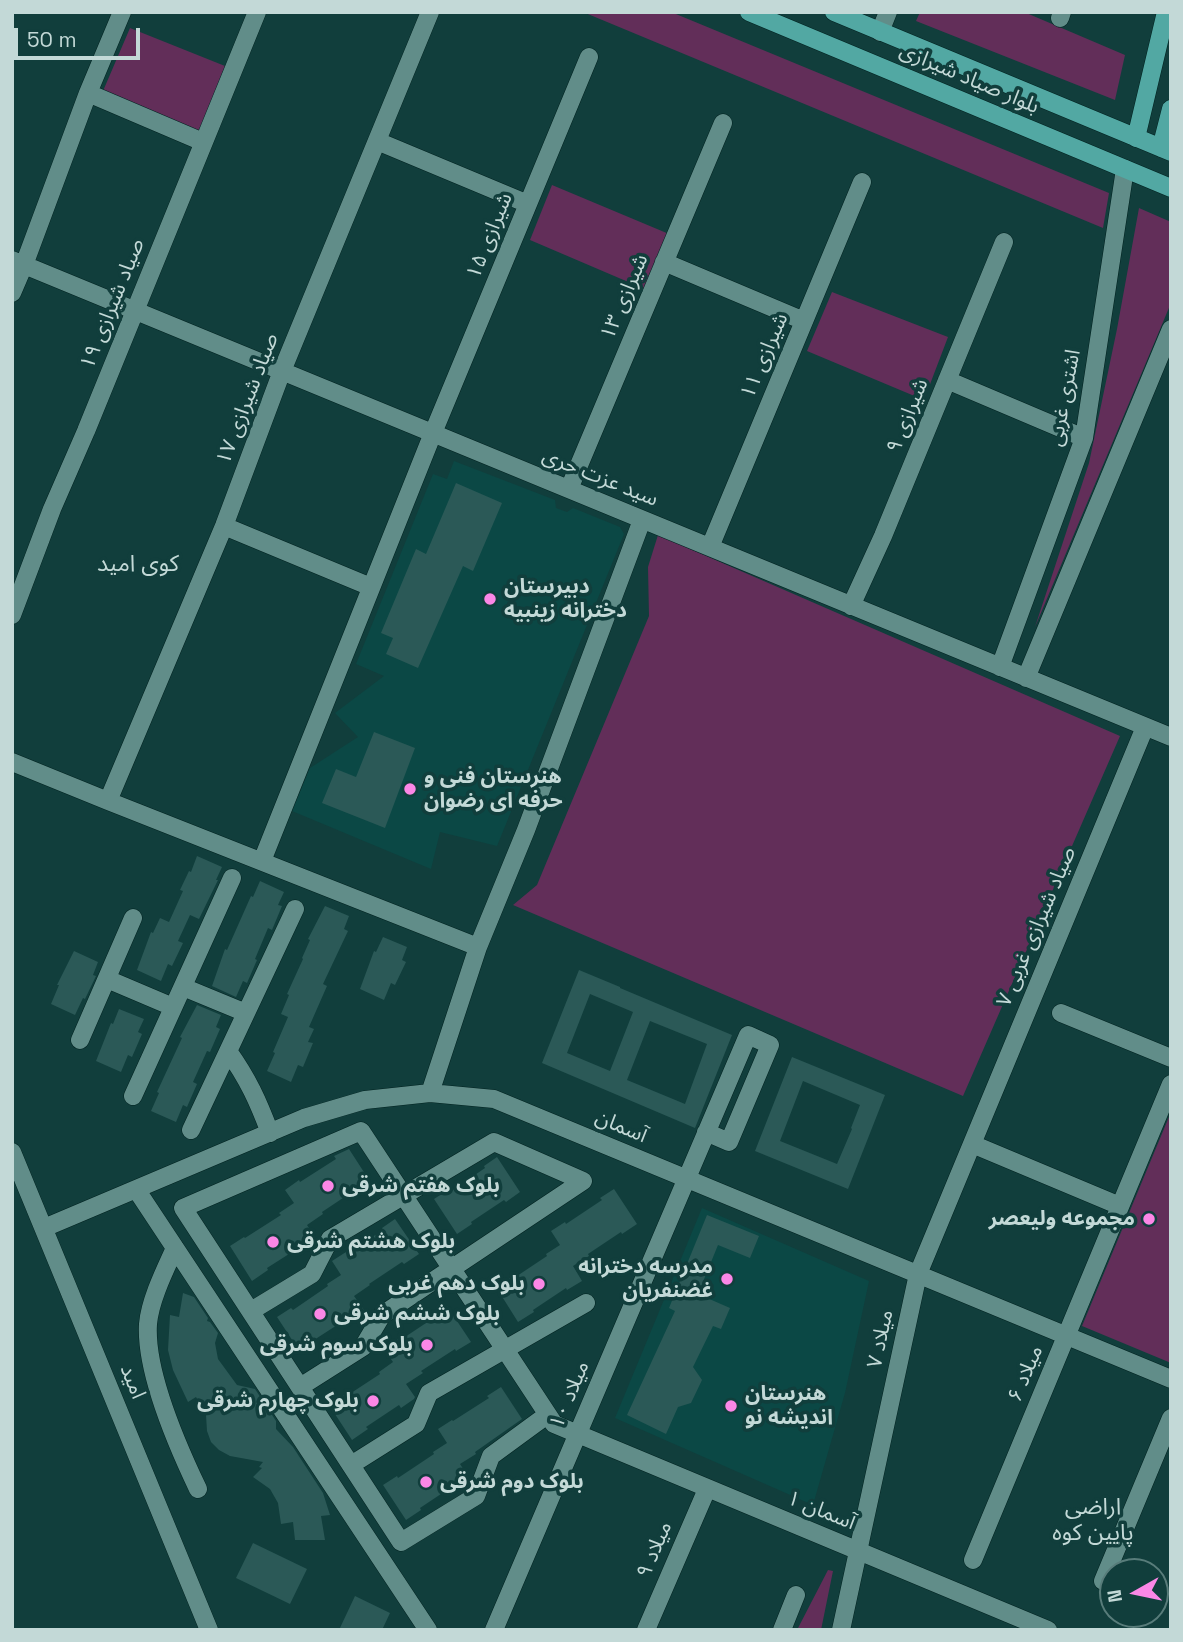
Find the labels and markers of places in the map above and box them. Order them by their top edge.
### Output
place label: دبیرستان دخترانه زینبیه [504,574,627,624]
marker: دبیرستان دخترانه زینبیه [482,591,498,607]
place label: هنرستان فنی و حرفه ای رضوان [424,764,563,814]
marker: هنرستان فنی و حرفه ای رضوان [402,781,418,797]
place label: بلوک هفتم شرقی [342,1173,500,1199]
marker: بلوک هفتم شرقی [320,1178,336,1194]
place label: مجموعه ولیعصر [989,1206,1135,1232]
marker: مجموعه ولیعصر [1141,1211,1157,1227]
place label: بلوک هشتم شرقی [287,1229,455,1255]
marker: بلوک هشتم شرقی [265,1234,281,1250]
place label: مدرسه دخترانه غضنفریان [578,1254,713,1304]
place label: بلوک دهم غربی [388,1271,525,1297]
marker: مدرسه دخترانه غضنفریان [719,1271,735,1287]
marker: بلوک دهم غربی [531,1276,547,1292]
place label: بلوک ششم شرقی [334,1301,500,1327]
marker: بلوک ششم شرقی [312,1306,328,1322]
place label: بلوک سوم شرقی [260,1332,413,1358]
marker: بلوک سوم شرقی [419,1337,435,1353]
place label: هنرستان اندیشه نو [745,1381,833,1431]
place label: بلوک چهارم شرقی [197,1388,359,1414]
marker: بلوک چهارم شرقی [365,1393,381,1409]
marker: هنرستان اندیشه نو [723,1398,739,1414]
place label: بلوک دوم شرقی [440,1469,584,1495]
marker: بلوک دوم شرقی [418,1474,434,1490]

